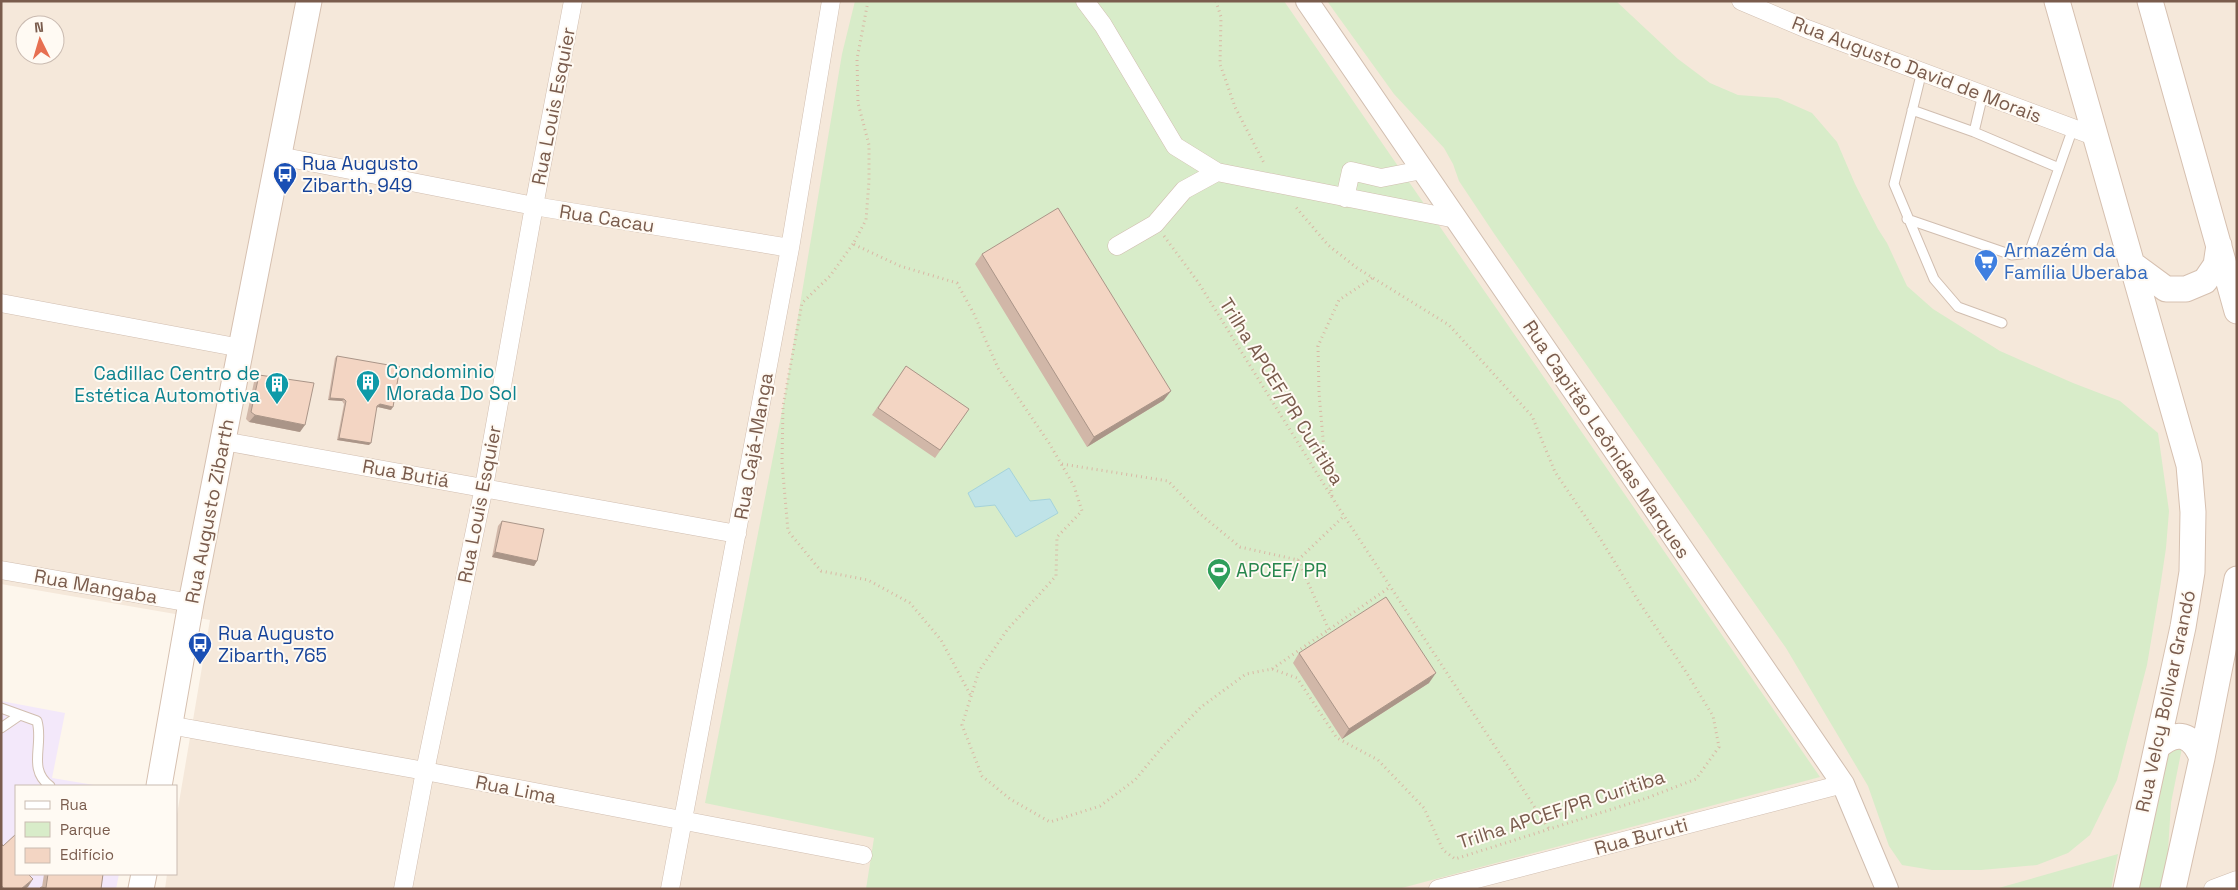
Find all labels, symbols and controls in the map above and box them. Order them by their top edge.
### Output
street label: Rua Augusto David de Morais [1788,10,2045,129]
north arrow [15,15,65,65]
text: N [33,18,44,36]
street label: Rua Louis Esquier [526,25,581,187]
place label: Rua Augusto Zibarth, 949 [302,151,419,198]
bus stop icon: Rua Augusto Zibarth, 949 [272,161,298,195]
street label: Rua Cacau [558,199,656,238]
place label: Armazém da Família Uberaba [2004,238,2148,285]
supermarket icon: Armazém da Família Uberaba [1973,248,1999,282]
street label: Trilha APCEF/PR Curitiba [1214,293,1350,490]
street label: Rua Capitão Leônidas Marques [1517,315,1696,563]
place label: Condominio Morada Do Sol [386,359,517,406]
place label: Cadillac Centro de Estética Automotiva [74,361,260,408]
building icon: Condominio Morada Do Sol [355,369,381,403]
building icon: Cadillac Centro de Estética Automotiva [264,371,290,405]
street label: Rua Cajá-Manga [728,371,779,522]
street label: Rua Augusto Zibarth [179,417,240,606]
street label: Rua Louis Esquier [452,423,507,585]
street label: Rua Butiá [360,454,451,493]
sports icon: APCEF/ PR [1206,557,1232,591]
place label: APCEF/ PR [1236,558,1327,583]
street label: Rua Mangaba [32,563,160,610]
street label: Rua Velcy Bolivar Grandó [2130,588,2201,814]
place label: Rua Augusto Zibarth, 765 [218,621,335,668]
bus stop icon: Rua Augusto Zibarth, 765 [187,631,213,665]
street label: Trilha APCEF/PR Curitiba [1454,764,1668,855]
street label: Rua Lima [473,769,558,810]
legend [15,785,178,875]
text: Rua [60,795,88,814]
street label: Rua Buruti [1592,812,1691,861]
text: Parque [60,820,111,839]
text: Edifício [60,845,114,864]

